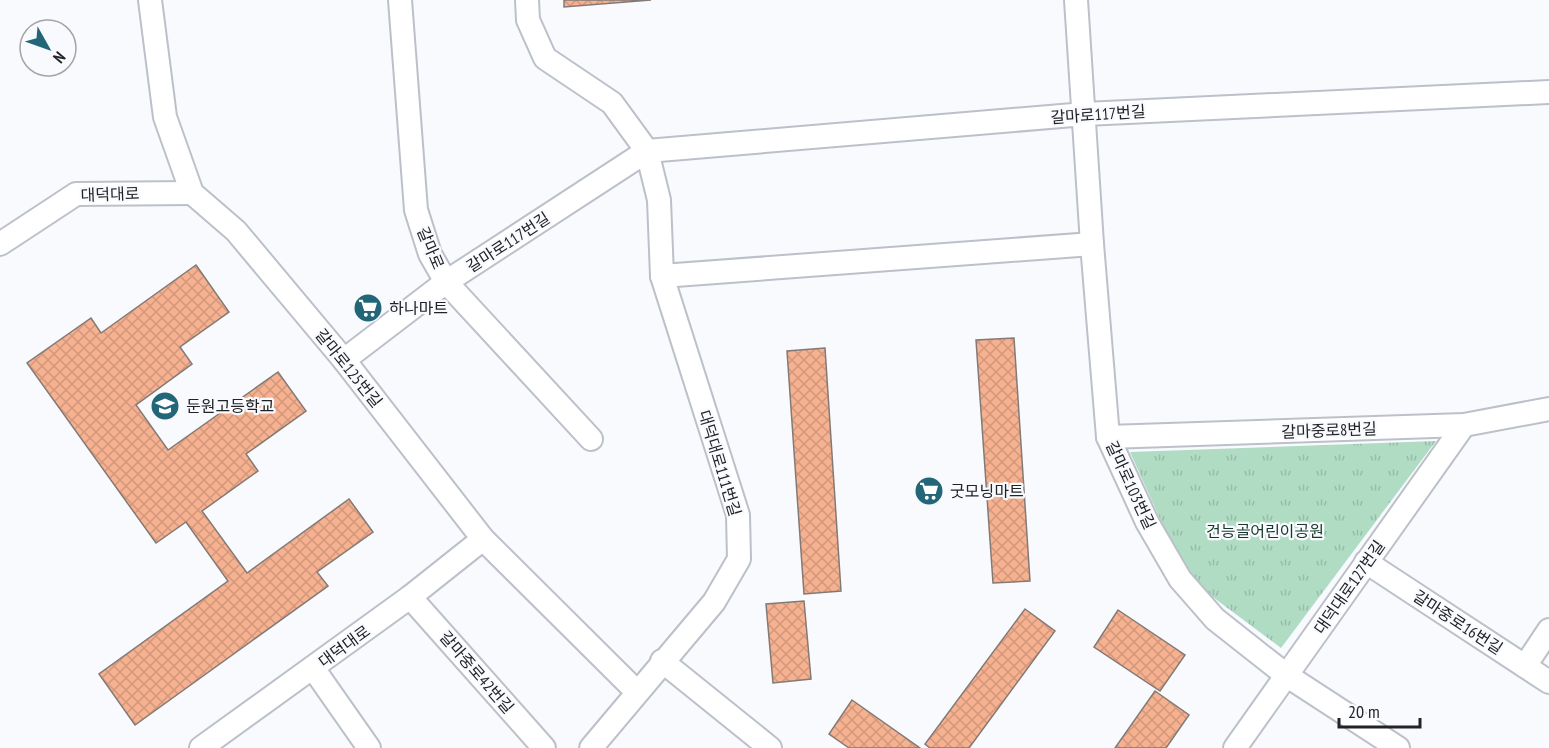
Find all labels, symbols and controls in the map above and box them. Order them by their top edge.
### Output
north arrow [18,18,78,78]
text: N [49,48,70,67]
street label: 갈마로117번길 [1050,101,1146,127]
street label: 대덕대로 [80,183,140,205]
street label: 갈마로117번길 [463,208,553,276]
street label: 갈마로 [413,224,449,272]
supermarket icon: 하나마트 [352,292,384,324]
place label: 하나마트 [389,298,448,318]
street label: 갈마로125번길 [311,325,387,411]
school or university icon: 둔원고등학교 [149,390,181,422]
place label: 둔원고등학교 [186,396,274,416]
street label: 대덕대로111번길 [694,408,746,518]
street label: 갈마중로8번길 [1281,418,1377,442]
street label: 갈마로103번길 [1102,438,1160,532]
supermarket icon: 굿모닝마트 [913,475,945,507]
place label: 굿모닝마트 [950,481,1024,501]
park label: 건능골어린이공원 [1206,521,1324,541]
street label: 대덕대로127번길 [1309,536,1389,638]
street label: 갈마중로16번길 [1409,586,1507,658]
street label: 대덕대로 [314,620,374,671]
street label: 갈마중로42번길 [436,627,518,717]
scale bar [1339,691,1420,729]
text: 20 m [1348,700,1380,723]

